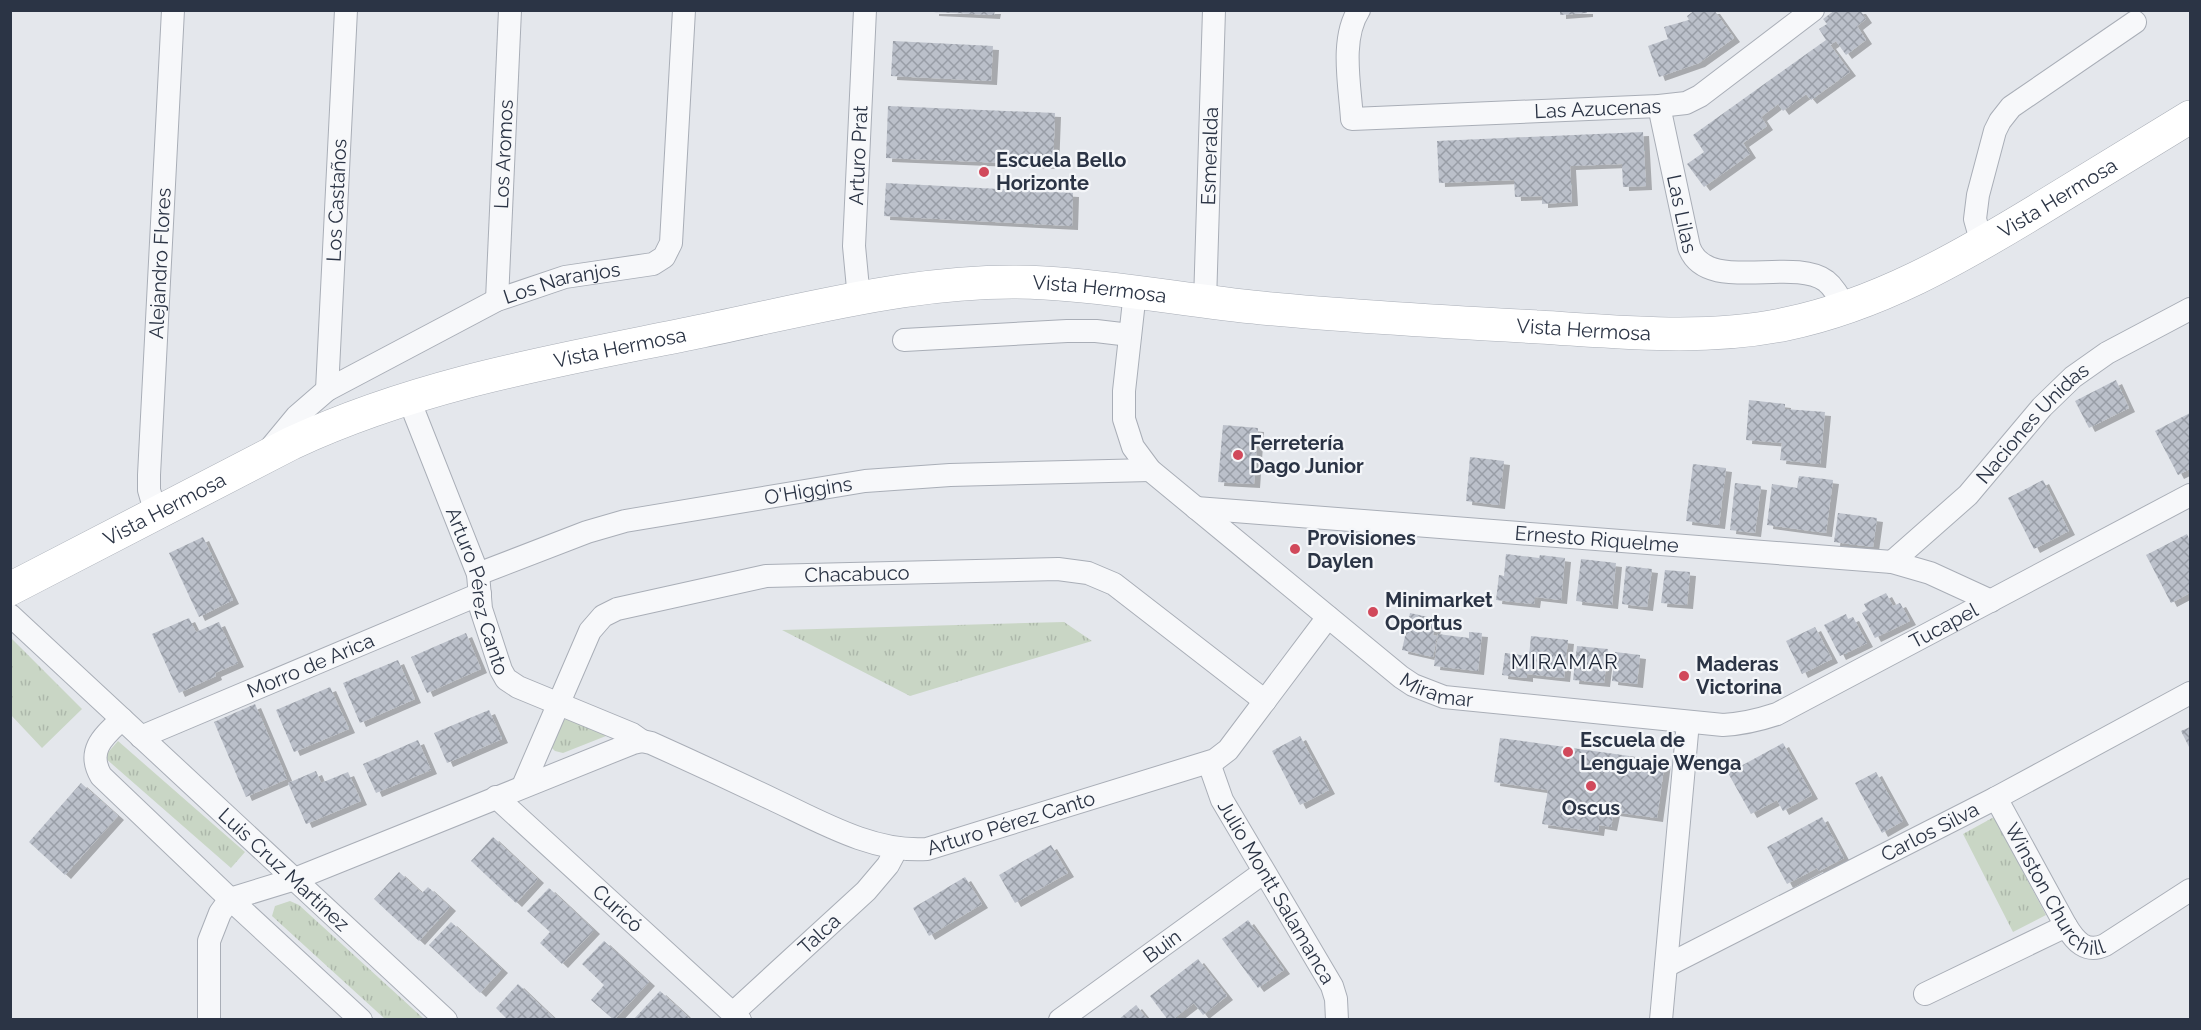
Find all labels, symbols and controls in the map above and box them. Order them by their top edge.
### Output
street label: Las Azucenas [1534,94,1662,123]
street label: Los Aromos [489,99,518,209]
street label: Arturo Prat [844,105,873,206]
street label: Esmeralda [1196,106,1223,206]
street label: Los Castaños [321,138,352,262]
place label: Escuela Bello Horizonte [996,148,1126,195]
street label: Vista Hermosa [1994,153,2121,243]
marker: Escuela Bello Horizonte [977,165,991,179]
street label: Las Lilas [1662,172,1702,256]
street label: Alejandro Flores [144,187,176,339]
street label: Los Naranjos [500,257,622,309]
street label: Vista Hermosa [1032,270,1168,308]
street label: Vista Hermosa [1516,314,1651,345]
street label: Vista Hermosa [552,323,688,373]
street label: Naciones Unidas [1971,358,2093,488]
place label: Ferretería Dago Junior [1250,431,1364,478]
marker: Ferretería Dago Junior [1231,448,1245,462]
street label: Vista Hermosa [99,467,230,551]
street label: O'Higgins [762,471,854,510]
street label: Arturo Pérez Canto [441,504,514,678]
street label: Ernesto Riquelme [1514,521,1680,557]
place label: Provisiones Daylen [1307,526,1416,573]
marker: Provisiones Daylen [1288,542,1302,556]
street label: Chacabuco [804,561,910,587]
place label: Minimarket Oportus [1385,588,1493,635]
street label: Tucapel [1905,597,1982,654]
marker: Minimarket Oportus [1366,605,1380,619]
street label: Morro de Arica [243,628,378,703]
district label: MIRAMAR [1511,649,1619,674]
place label: Maderas Victorina [1696,652,1782,699]
street label: Miramar [1395,668,1474,712]
marker: Maderas Victorina [1677,669,1691,683]
place label: Escuela de Lenguaje Wenga [1580,728,1741,775]
marker: Escuela de Lenguaje Wenga [1561,745,1575,759]
marker: Oscus [1584,779,1598,793]
street label: Arturo Pérez Canto [924,786,1098,860]
street label: Julio Montt Salamanca [1213,795,1340,988]
place label: Oscus [1562,796,1620,820]
street label: Carlos Silva [1877,797,1983,867]
street label: Luis Cruz Martínez [214,803,355,936]
street label: Winston Churchill [2000,819,2109,960]
street label: Curicó [588,879,648,937]
street label: Talca [793,909,845,959]
street label: Buin [1138,924,1186,968]

